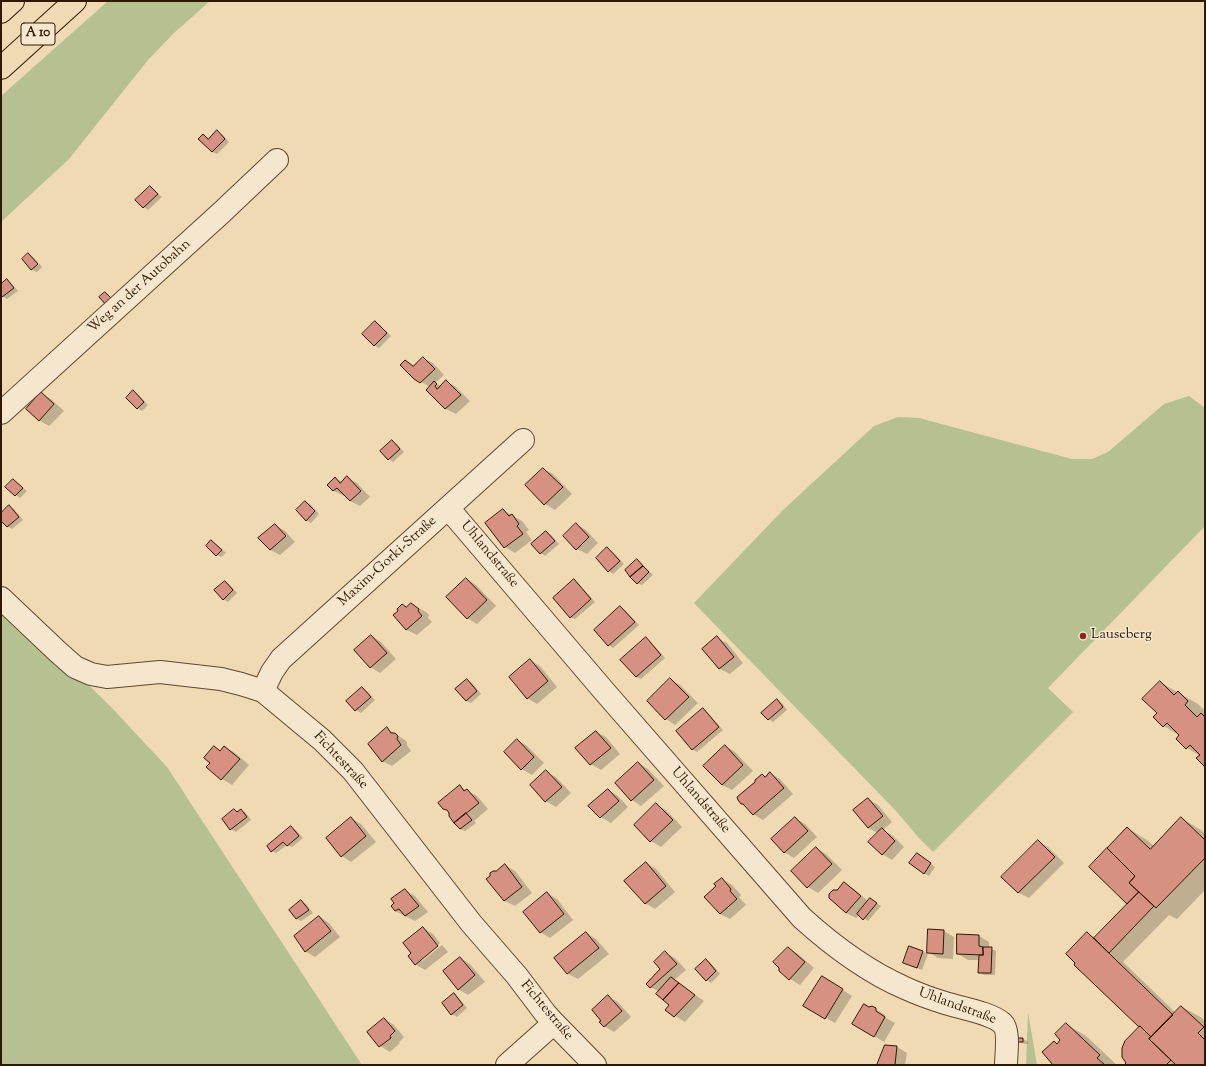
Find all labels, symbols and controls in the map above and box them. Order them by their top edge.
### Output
road number: A 10 [21,23,55,45]
street label: Weg an der Autobahn [85,236,195,338]
street label: Maxim-Gorki-Straße [335,513,441,611]
street label: Uhlandstraße [456,518,522,592]
place label: Lauseberg [1091,628,1152,644]
marker: Lauseberg [1078,631,1088,641]
street label: Fichtestraße [309,729,371,793]
street label: Uhlandstraße [667,765,733,837]
street label: Fichtestraße [516,978,576,1044]
street label: Uhlandstraße [916,985,998,1029]

